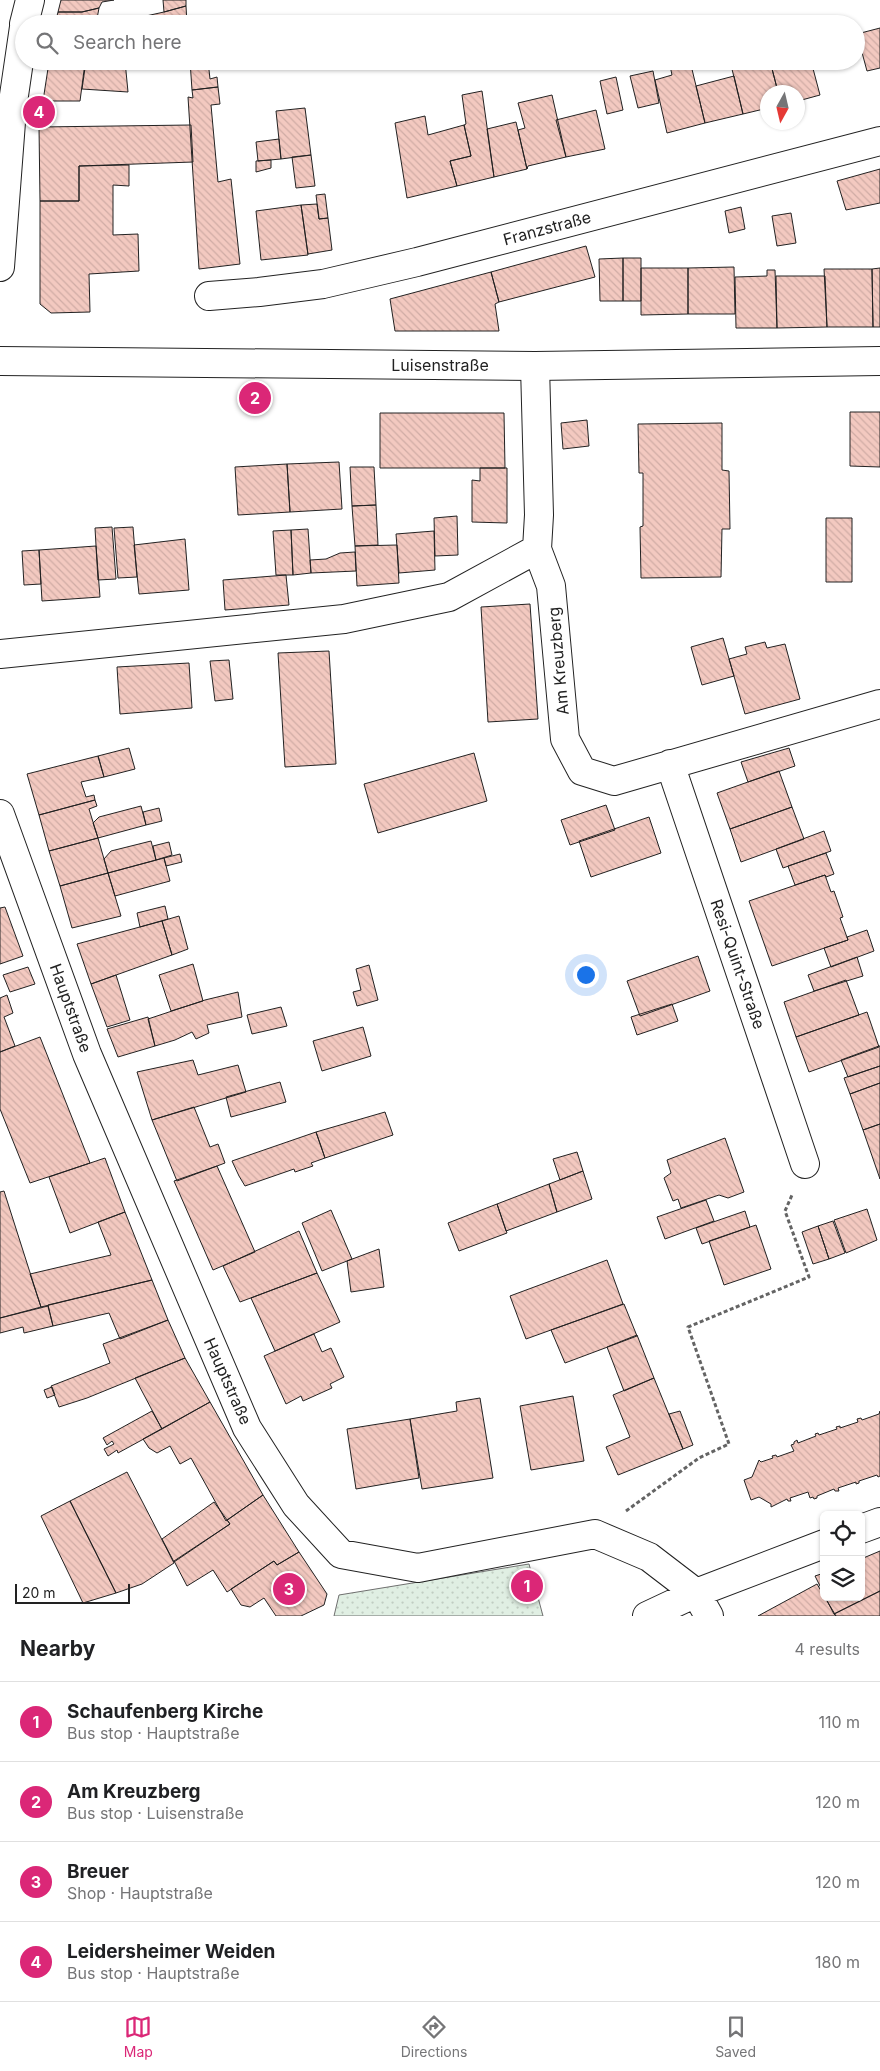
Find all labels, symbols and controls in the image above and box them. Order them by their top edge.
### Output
search box [15,15,865,70]
icon: search [33,29,61,57]
text: Search here [73,31,182,54]
north arrow [760,85,805,130]
pin: 4 [23,93,55,131]
street label: Franzstraße [501,207,593,249]
street label: Luisenstraße [391,355,489,375]
pin: 2 [239,379,271,417]
street label: Am Kreuzberg [543,606,573,716]
street label: Resi-Quint-Straße [706,896,770,1032]
street label: Hauptstraße [46,961,96,1055]
your location [573,962,599,988]
street label: Hauptstraße [200,1334,256,1428]
map controls [820,1511,865,1601]
button: locate [820,1511,865,1556]
button: layers [820,1556,865,1601]
pin: 1 [511,1567,543,1605]
pin: 3 [273,1570,305,1608]
scale bar [15,1581,130,1604]
text: 20 m [22,1584,56,1601]
text: Nearby [20,1636,95,1661]
text: 4 results [795,1639,860,1659]
text: Schaufenberg Kirche [67,1700,263,1723]
text: 1 [33,1712,39,1732]
text: 110 m [818,1712,860,1732]
text: Bus stop · Hauptstraße [67,1723,239,1743]
text: Am Kreuzberg [67,1780,201,1803]
text: 2 [31,1792,41,1812]
text: 120 m [815,1792,860,1812]
text: Bus stop · Luisenstraße [67,1803,244,1823]
text: Breuer [67,1860,129,1883]
text: 3 [31,1872,41,1892]
text: 120 m [815,1872,860,1892]
text: Shop · Hauptstraße [67,1883,213,1903]
text: Leidersheimer Weiden [67,1940,275,1963]
text: 4 [31,1952,41,1972]
text: 180 m [815,1952,860,1972]
text: Bus stop · Hauptstraße [67,1963,239,1983]
tab: Map [124,2013,153,2060]
tab: Directions [401,2013,467,2060]
tab: Saved [715,2013,756,2060]

